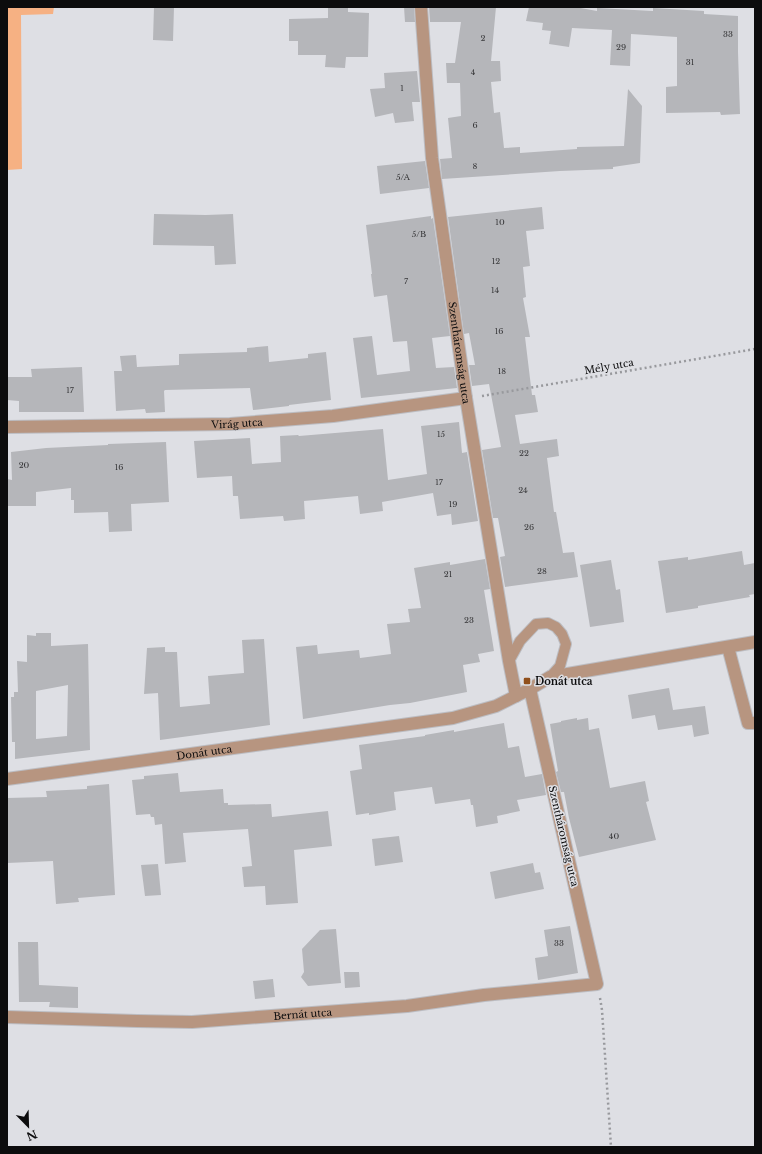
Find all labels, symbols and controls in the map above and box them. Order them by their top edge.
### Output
house number: 33 [723,29,733,39]
house number: 2 [481,33,486,43]
house number: 29 [616,42,626,52]
house number: 31 [686,57,695,67]
house number: 4 [471,67,476,77]
house number: 1 [400,83,404,93]
house number: 6 [472,120,478,130]
house number: 8 [473,161,478,171]
house number: 5/A [396,172,411,182]
house number: 10 [495,217,505,227]
house number: 5/B [412,229,426,239]
house number: 12 [492,256,500,266]
house number: 7 [404,276,409,286]
house number: 14 [491,285,499,295]
street label: Szentháromság utca [445,301,473,405]
house number: 16 [495,326,503,336]
street label: Mély utca [583,356,635,377]
house number: 18 [498,366,506,376]
house number: 17 [66,385,75,395]
street label: Virág utca [210,415,264,431]
house number: 15 [437,429,446,439]
house number: 22 [519,448,529,458]
house number: 20 [19,460,30,470]
house number: 16 [115,462,123,472]
house number: 17 [435,477,444,487]
house number: 24 [518,485,528,495]
house number: 19 [449,499,457,509]
house number: 26 [524,522,534,532]
house number: 28 [537,566,547,576]
house number: 21 [444,569,453,579]
house number: 23 [464,615,474,625]
place label: Donát utca [535,675,593,688]
marker: Donát utca [522,676,532,686]
street label: Donát utca [176,742,233,763]
street label: Szentháromság utca [546,785,582,888]
house number: 40 [609,831,619,841]
house number: 33 [554,938,564,948]
street label: Bernát utca [273,1006,333,1023]
north arrow [8,1106,48,1146]
text: N [24,1127,39,1144]

